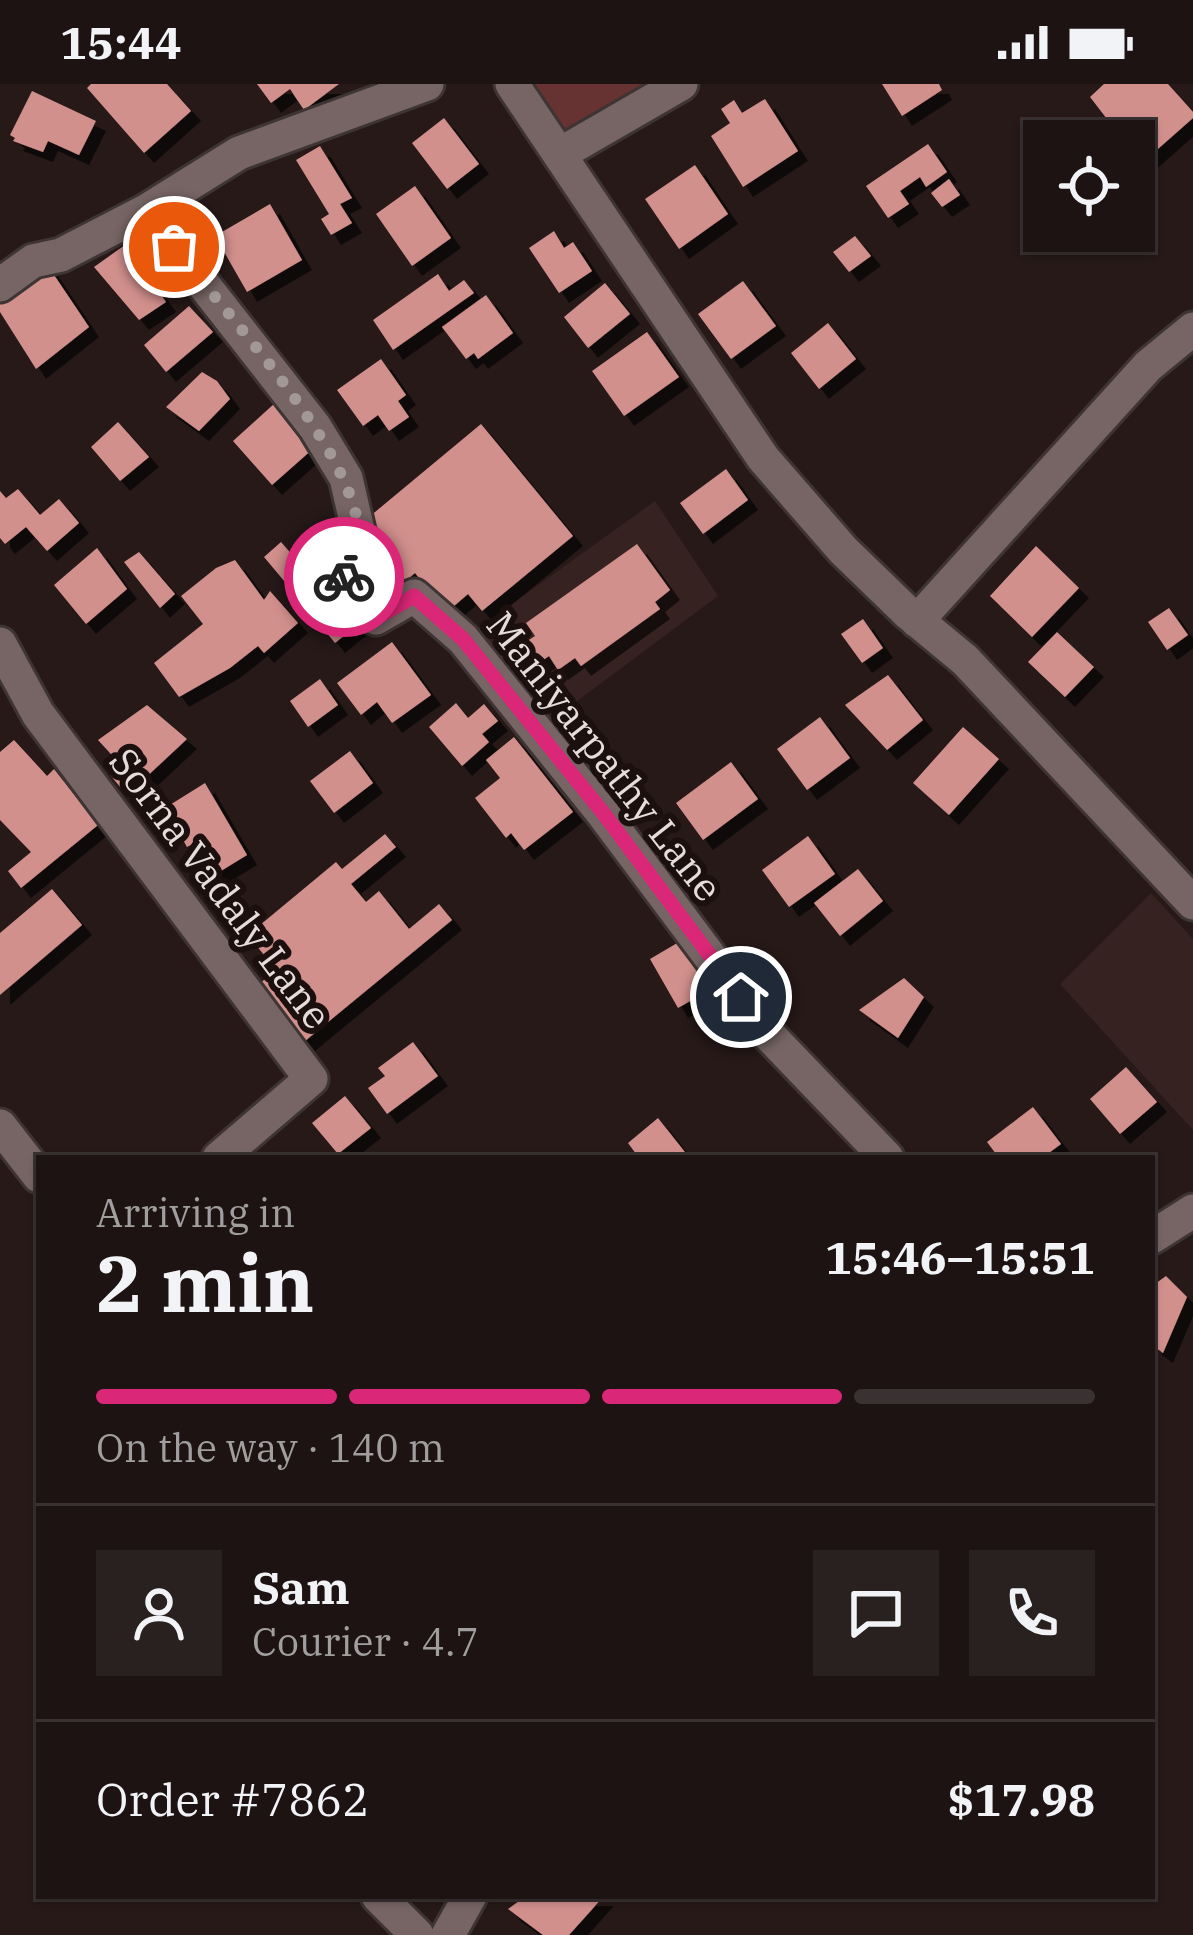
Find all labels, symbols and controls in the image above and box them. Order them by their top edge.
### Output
text: 15:44 [60,13,182,71]
map controls [1023,120,1155,252]
button: locate [1023,120,1155,252]
pin [123,196,225,298]
icon: bag [141,214,207,280]
courier [284,517,404,637]
icon: bike [311,544,377,610]
street label: Maniyarpathy Lane [476,601,734,911]
street label: Sorna Vadaly Lane [99,737,343,1039]
pin [690,946,792,1048]
icon: home [708,964,774,1030]
text: Arriving in [96,1187,295,1238]
text: 15:46–15:51 [825,1228,1095,1286]
text: 2 min [96,1232,314,1333]
text: On the way · 140 m [96,1422,445,1473]
button: person [96,1550,222,1676]
button: chat [813,1550,939,1676]
button: phone [969,1550,1095,1676]
text: Sam [252,1558,350,1616]
text: Courier · 4.7 [252,1616,479,1667]
text: Order #7862 [96,1770,369,1828]
text: $17.98 [948,1770,1095,1828]

